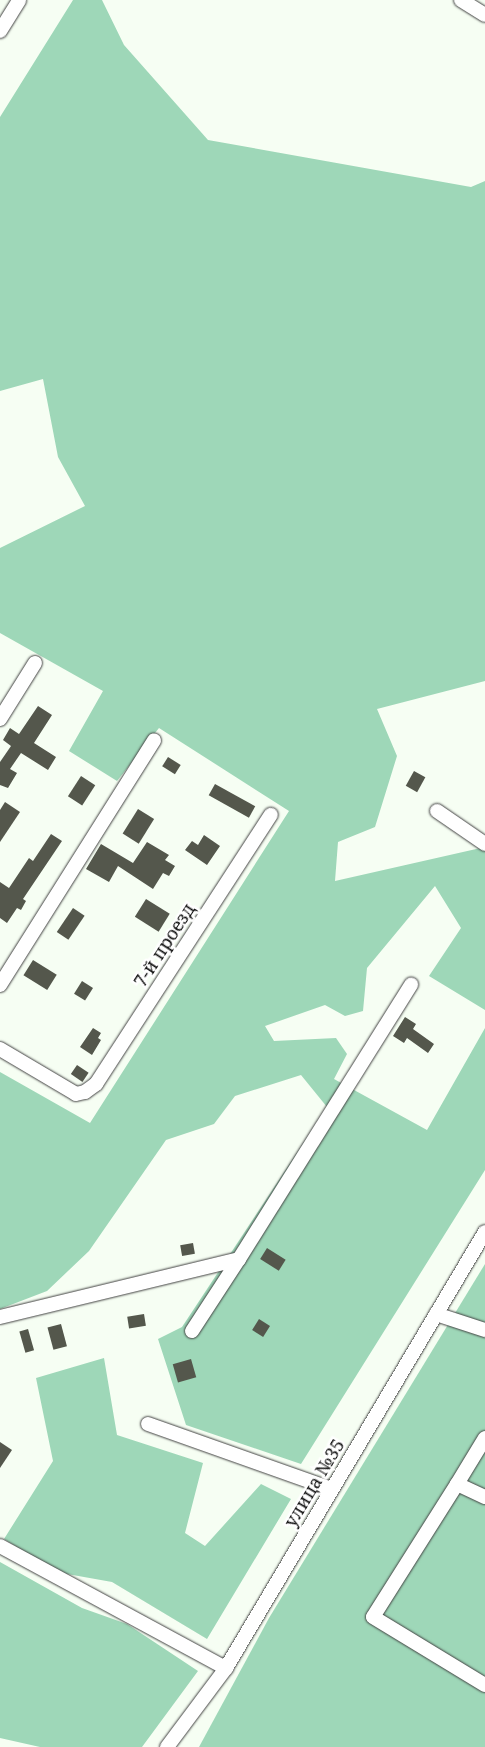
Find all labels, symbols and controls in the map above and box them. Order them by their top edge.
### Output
street label: 7-й проезд [129,899,199,991]
street label: улица №35 [279,1435,349,1531]

